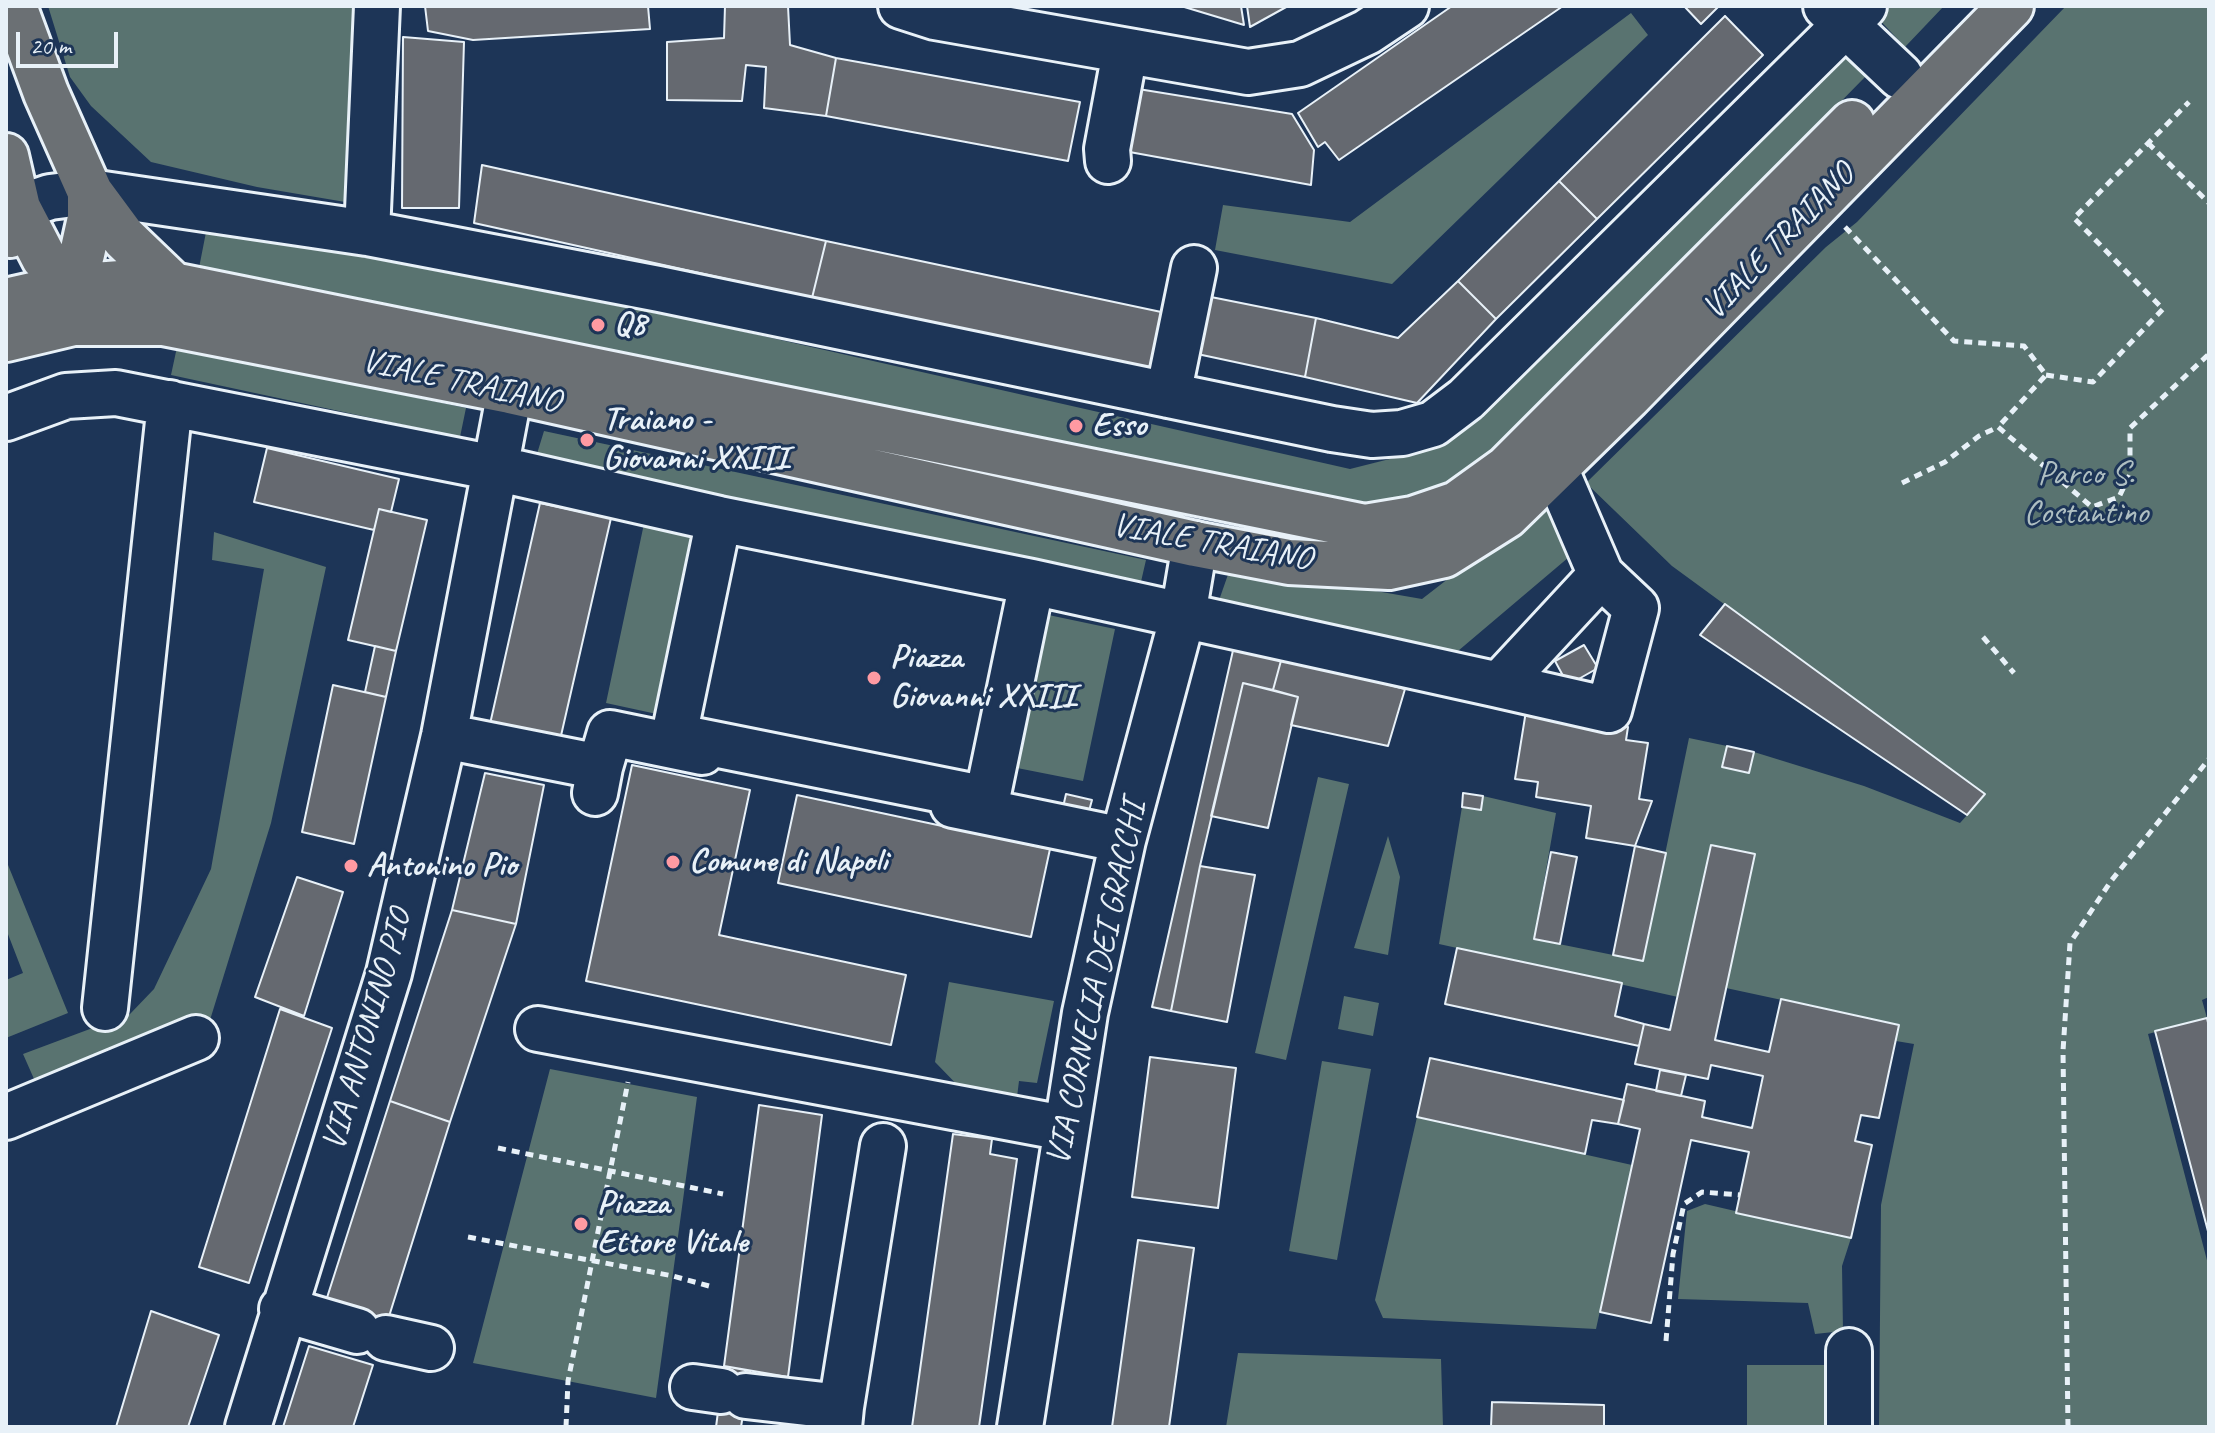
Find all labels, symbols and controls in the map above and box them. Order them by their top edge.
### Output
scale bar [20,16,122,66]
text: 20 m [30,31,71,61]
street label: VIALE TRAIANO [1694,155,1864,329]
place label: Q8 [614,305,646,345]
marker: Q8 [589,316,607,334]
street label: VIALE TRAIANO [358,341,564,423]
place label: Traiano - Giovanni XXIII [603,400,789,480]
place label: Esso [1092,406,1146,446]
marker: Esso [1067,417,1085,435]
marker: Traiano - Giovanni XXIII [578,431,596,449]
park label: Parco S. Costantino [2024,455,2148,534]
street label: VIALE TRAIANO [1109,505,1315,581]
place label: Piazza Giovanni XXIII [890,638,1076,718]
marker: Piazza Giovanni XXIII [865,669,883,687]
street label: VIA CORNELIA DEI GRACCHI [1038,797,1156,1169]
place label: Comune di Napoli [689,842,887,882]
place label: Antonino Pio [367,846,517,886]
marker: Comune di Napoli [664,853,682,871]
marker: Antonino Pio [342,857,360,875]
street label: VIA ANTONINO PIO [314,905,422,1155]
place label: Piazza Ettore Vitale [597,1184,748,1264]
marker: Piazza Ettore Vitale [572,1215,590,1233]

